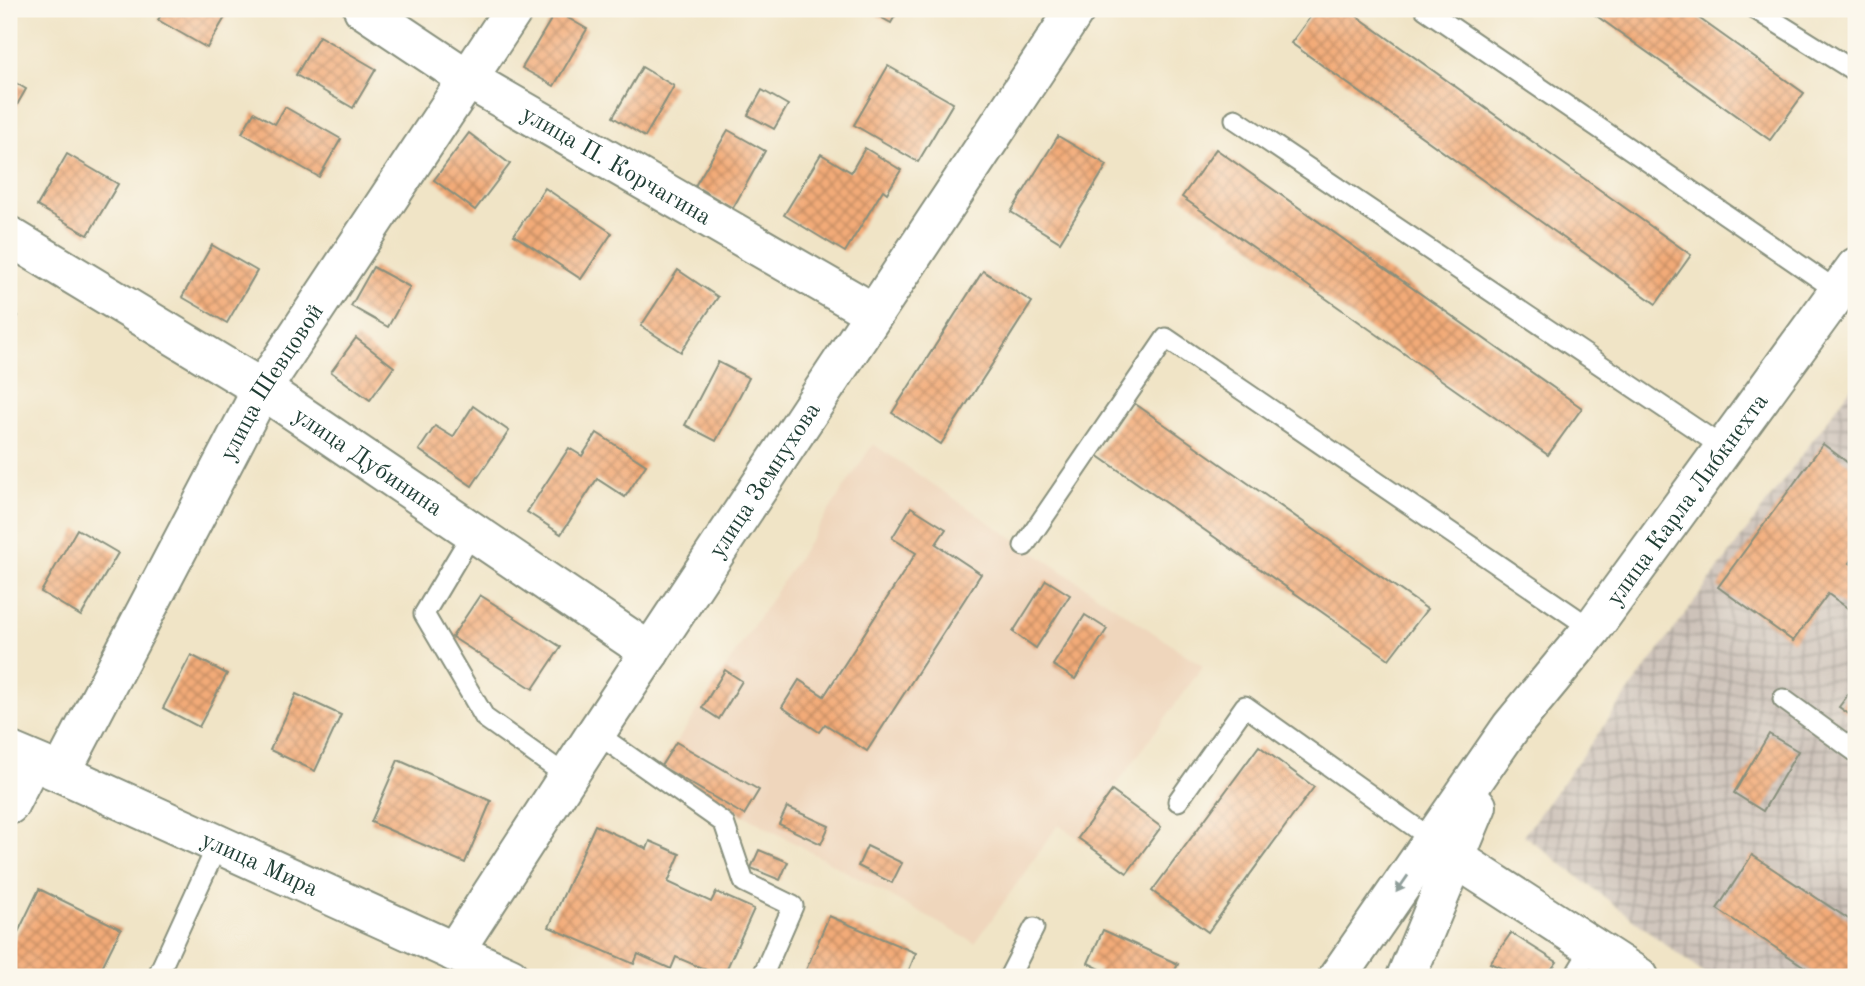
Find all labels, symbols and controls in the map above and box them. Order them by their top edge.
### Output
street label: улица П. Корчагина [517,103,715,231]
street label: улица Шевцовой [217,300,329,465]
street label: улица Карла Либкнехта [1603,390,1774,611]
street label: улица Земнухова [706,399,826,563]
street label: улица Дубинина [288,404,446,522]
street label: улица Мира [197,828,321,902]
one-way arrow [1395,875,1409,893]

